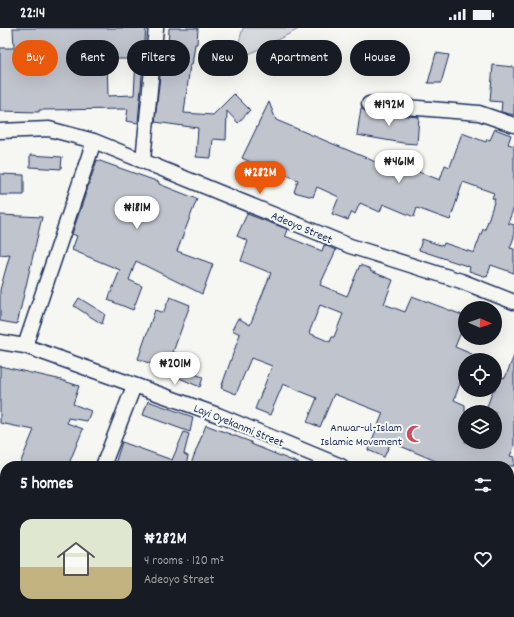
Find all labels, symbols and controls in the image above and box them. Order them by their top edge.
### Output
text: 22:14 [20,3,45,25]
chip: Buy [12,40,58,76]
chip: Rent [66,40,119,76]
chip: Filters [127,40,190,76]
chip: New [198,40,248,76]
chip: Apartment [256,40,342,76]
chip: House [350,40,410,76]
pin: ₦192M [361,93,417,127]
text: ₦192M [374,96,404,115]
pin: ₦461M [371,150,427,184]
text: ₦461M [384,153,414,172]
pin: ₦282M [232,161,288,195]
text: ₦282M [244,164,276,183]
pin: ₦181M [109,196,165,230]
text: ₦181M [123,199,151,218]
street label: Adeoyo Street [268,208,335,249]
north arrow [458,301,502,345]
map controls [458,301,502,449]
pin: ₦201M [147,352,203,386]
button: locate [458,353,502,397]
text: ₦201M [159,355,191,374]
street label: Layi Oyekanmi Street [191,401,287,452]
button: layers [458,405,502,449]
place label: Anwar-ul-Islam Islamic Movement [321,420,403,451]
mosque icon: Anwar-ul-Islam Islamic Movement [405,424,425,444]
text: 5 homes [20,473,73,497]
icon: filters [472,474,494,496]
text: ₦282M [144,528,187,552]
icon: home [52,535,100,583]
icon: heart [472,548,494,570]
text: 4 rooms · 120 m² [144,552,224,571]
text: Adeoyo Street [144,571,214,590]

